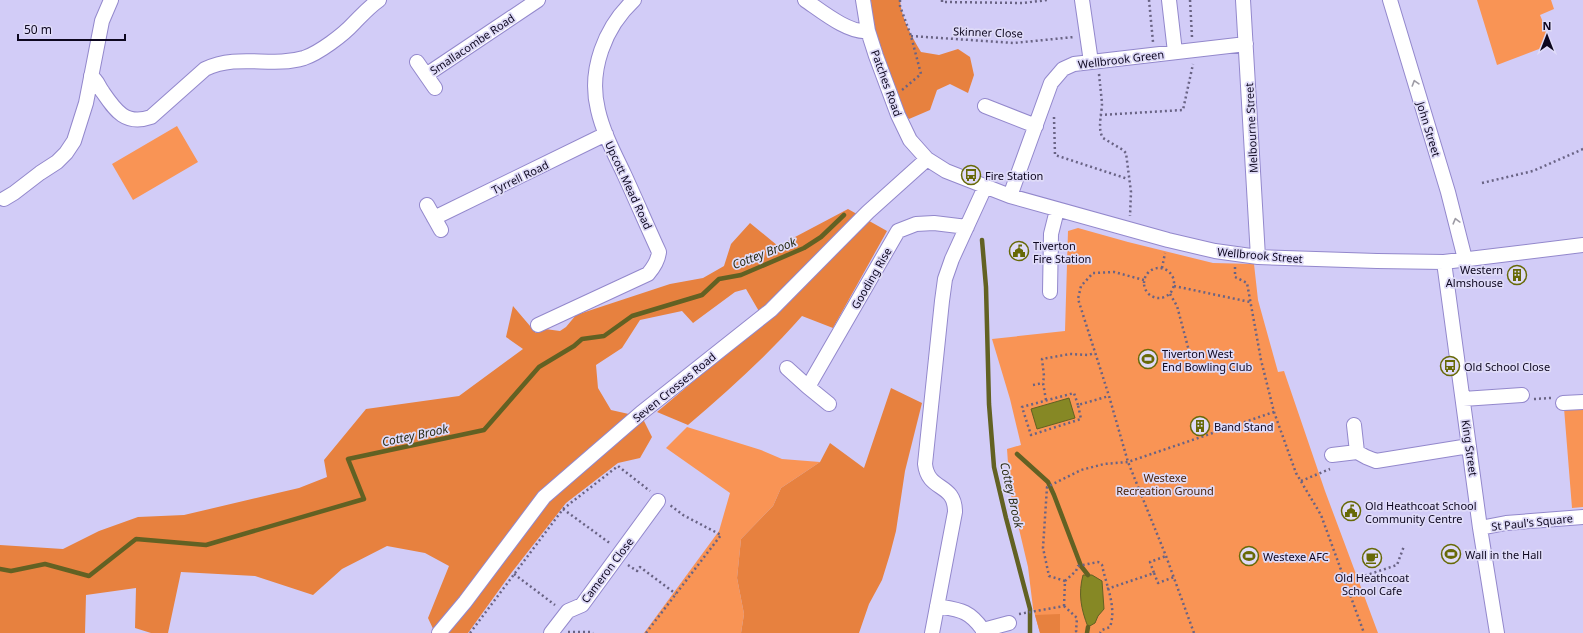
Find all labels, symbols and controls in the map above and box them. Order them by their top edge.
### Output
street label: Smallacombe Road [427,10,517,78]
scale bar [18,16,125,42]
north arrow [1527,16,1567,56]
text: N [1543,18,1551,33]
text: 50 m [24,21,52,38]
street label: Skinner Close [953,23,1023,41]
street label: Wellbrook Green [1077,46,1165,72]
street label: Patches Road [868,48,906,118]
one-way arrow [1411,80,1420,87]
street label: Melbourne Street [1241,82,1261,174]
street label: John Street [1413,99,1444,158]
street label: Upcott Mead Road [602,138,656,232]
street label: Tyrrell Road [489,157,551,197]
bus stop icon: Fire Station [960,164,982,186]
place label: Fire Station [985,168,1043,183]
one-way arrow [1452,218,1460,224]
water label: Cottey Brook [729,233,800,273]
place label: Tiverton Fire Station [1033,238,1091,266]
public building icon: Tiverton Fire Station [1008,240,1030,262]
street label: Wellbrook Street [1217,244,1303,266]
street label: Gooding Rise [847,245,895,311]
place label: Western Almshouse [1446,262,1503,290]
building icon: Western Almshouse [1506,264,1528,286]
place label: Tiverton West End Bowling Club [1162,346,1252,374]
sports icon: Tiverton West End Bowling Club [1137,348,1159,370]
street label: Seven Crosses Road [629,349,719,425]
bus stop icon: Old School Close [1439,355,1461,377]
place label: Old School Close [1464,359,1550,374]
building icon: Band Stand [1189,415,1211,437]
water label: Cottey Brook [380,419,451,450]
place label: Band Stand [1214,419,1274,434]
street label: King Street [1459,419,1481,477]
water label: Cottey Brook [996,460,1028,531]
park label: Westexe Recreation Ground [1116,470,1214,498]
place label: Old Heathcoat School Community Centre [1365,498,1477,526]
public building icon: Old Heathcoat School Community Centre [1340,500,1362,522]
street label: St Paul's Square [1490,510,1574,534]
street label: Cameron Close [577,534,637,606]
sports icon: Wall in the Hall [1440,543,1462,565]
sports icon: Westexe AFC [1238,545,1260,567]
cafe icon: Old Heathcoat School Cafe [1361,547,1383,569]
place label: Wall in the Hall [1465,547,1542,562]
place label: Westexe AFC [1263,549,1329,564]
place label: Old Heathcoat School Cafe [1335,570,1409,598]

